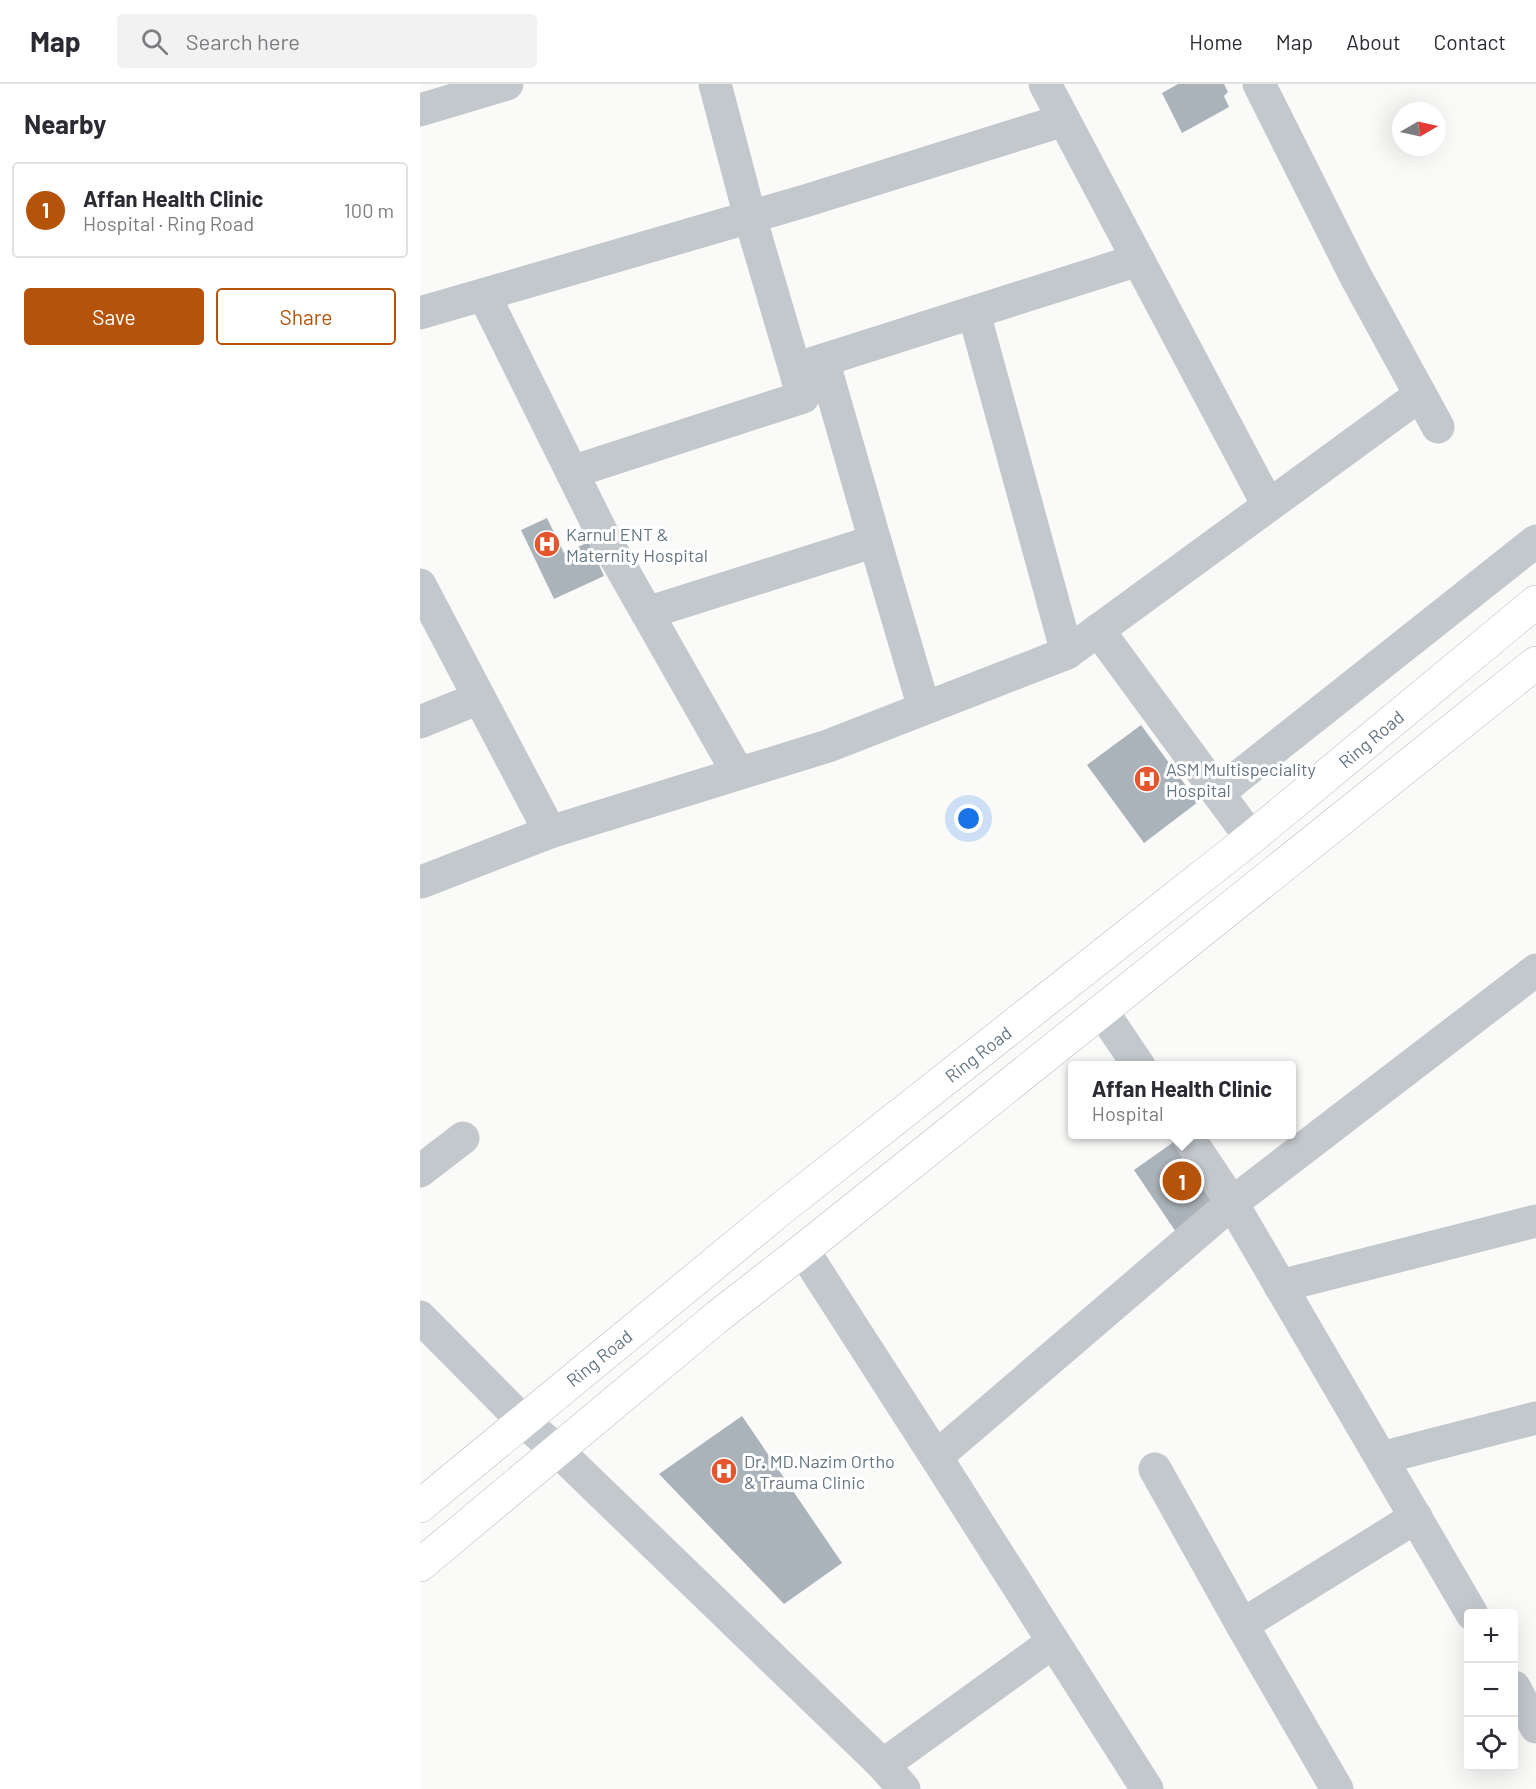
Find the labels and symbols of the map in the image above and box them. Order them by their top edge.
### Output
north arrow [1392,102,1446,156]
place label: Karnul ENT & Maternity Hospital [566,523,708,566]
hospital icon: Karnul ENT & Maternity Hospital [532,529,562,559]
street label: Ring Road [1334,705,1408,773]
place label: ASM Multispeciality Hospital [1166,758,1316,801]
hospital icon: ASM Multispeciality Hospital [1132,764,1162,794]
your location [954,804,983,833]
street label: Ring Road [940,1021,1016,1087]
pin: 1 [1162,1158,1202,1204]
street label: Ring Road [562,1325,636,1391]
place label: Dr. MD.Nazim Ortho & Trauma Clinic [744,1450,895,1493]
hospital icon: Dr. MD.Nazim Ortho & Trauma Clinic [709,1456,739,1486]

